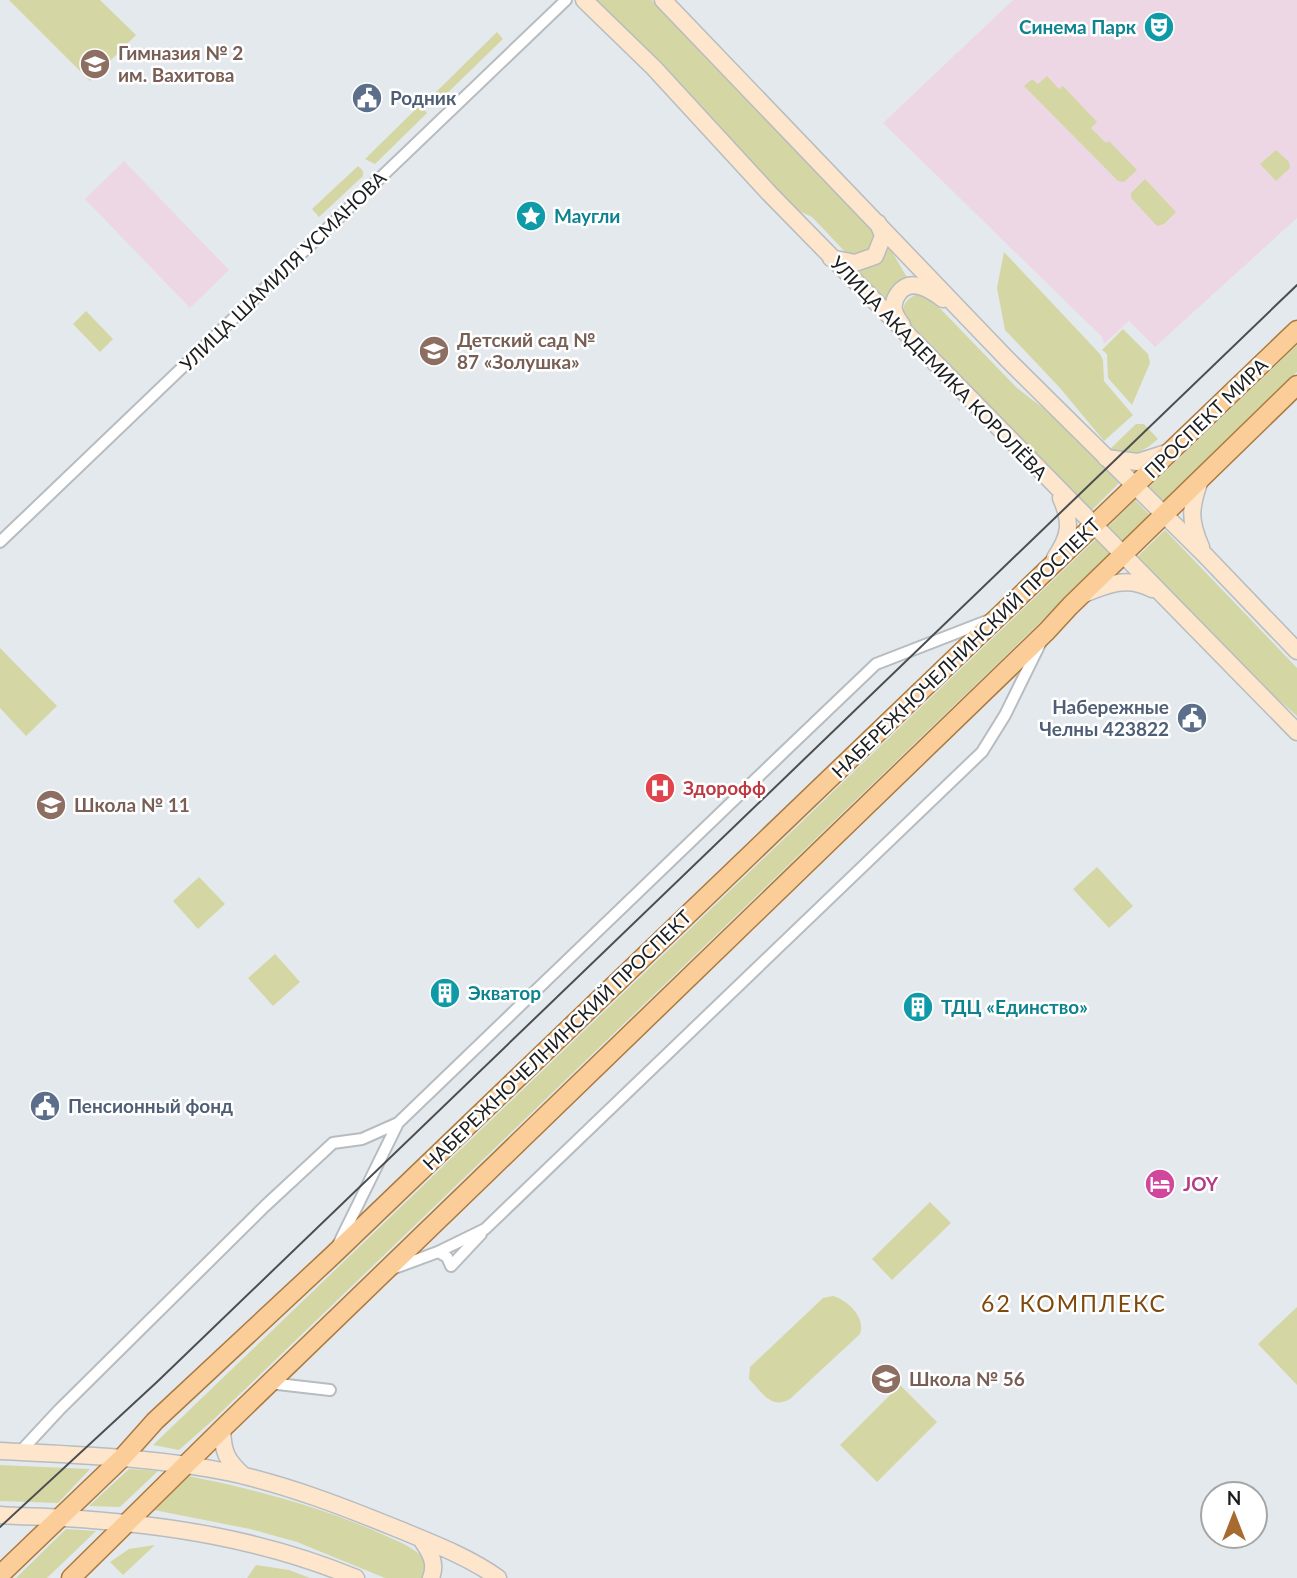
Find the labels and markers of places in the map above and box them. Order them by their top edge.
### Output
theatre icon: Синема Парк [1142,10,1176,44]
place label: Синема Парк [1019,15,1137,38]
place label: Гимназия № 2 им. Вахитова [118,41,243,86]
school or university icon: Гимназия № 2 им. Вахитова [78,47,112,81]
public building icon: Родник [350,81,384,115]
place label: Родник [390,86,457,109]
place icon: Маугли [514,199,548,233]
place label: Маугли [554,204,620,227]
place label: Детский сад № 87 «Золушка» [457,328,595,373]
school or university icon: Детский сад № 87 «Золушка» [417,334,451,368]
place label: Набережные Челны 423822 [1039,695,1169,740]
public building icon: Набережные Челны 423822 [1175,701,1209,735]
hospital icon: Здорофф [643,771,677,805]
place label: Здорофф [683,776,766,799]
school or university icon: Школа № 11 [34,788,68,822]
place label: Школа № 11 [74,793,190,816]
building icon: Экватор [428,976,462,1010]
place label: Экватор [468,981,541,1004]
building icon: ТДЦ «Единство» [901,990,935,1024]
place label: ТДЦ «Единство» [941,995,1088,1018]
public building icon: Пенсионный фонд [28,1089,62,1123]
place label: Пенсионный фонд [68,1094,233,1117]
hotel icon: JOY [1143,1167,1177,1201]
place label: JOY [1183,1172,1219,1195]
school or university icon: Школа № 56 [869,1362,903,1396]
place label: Школа № 56 [909,1367,1025,1390]

